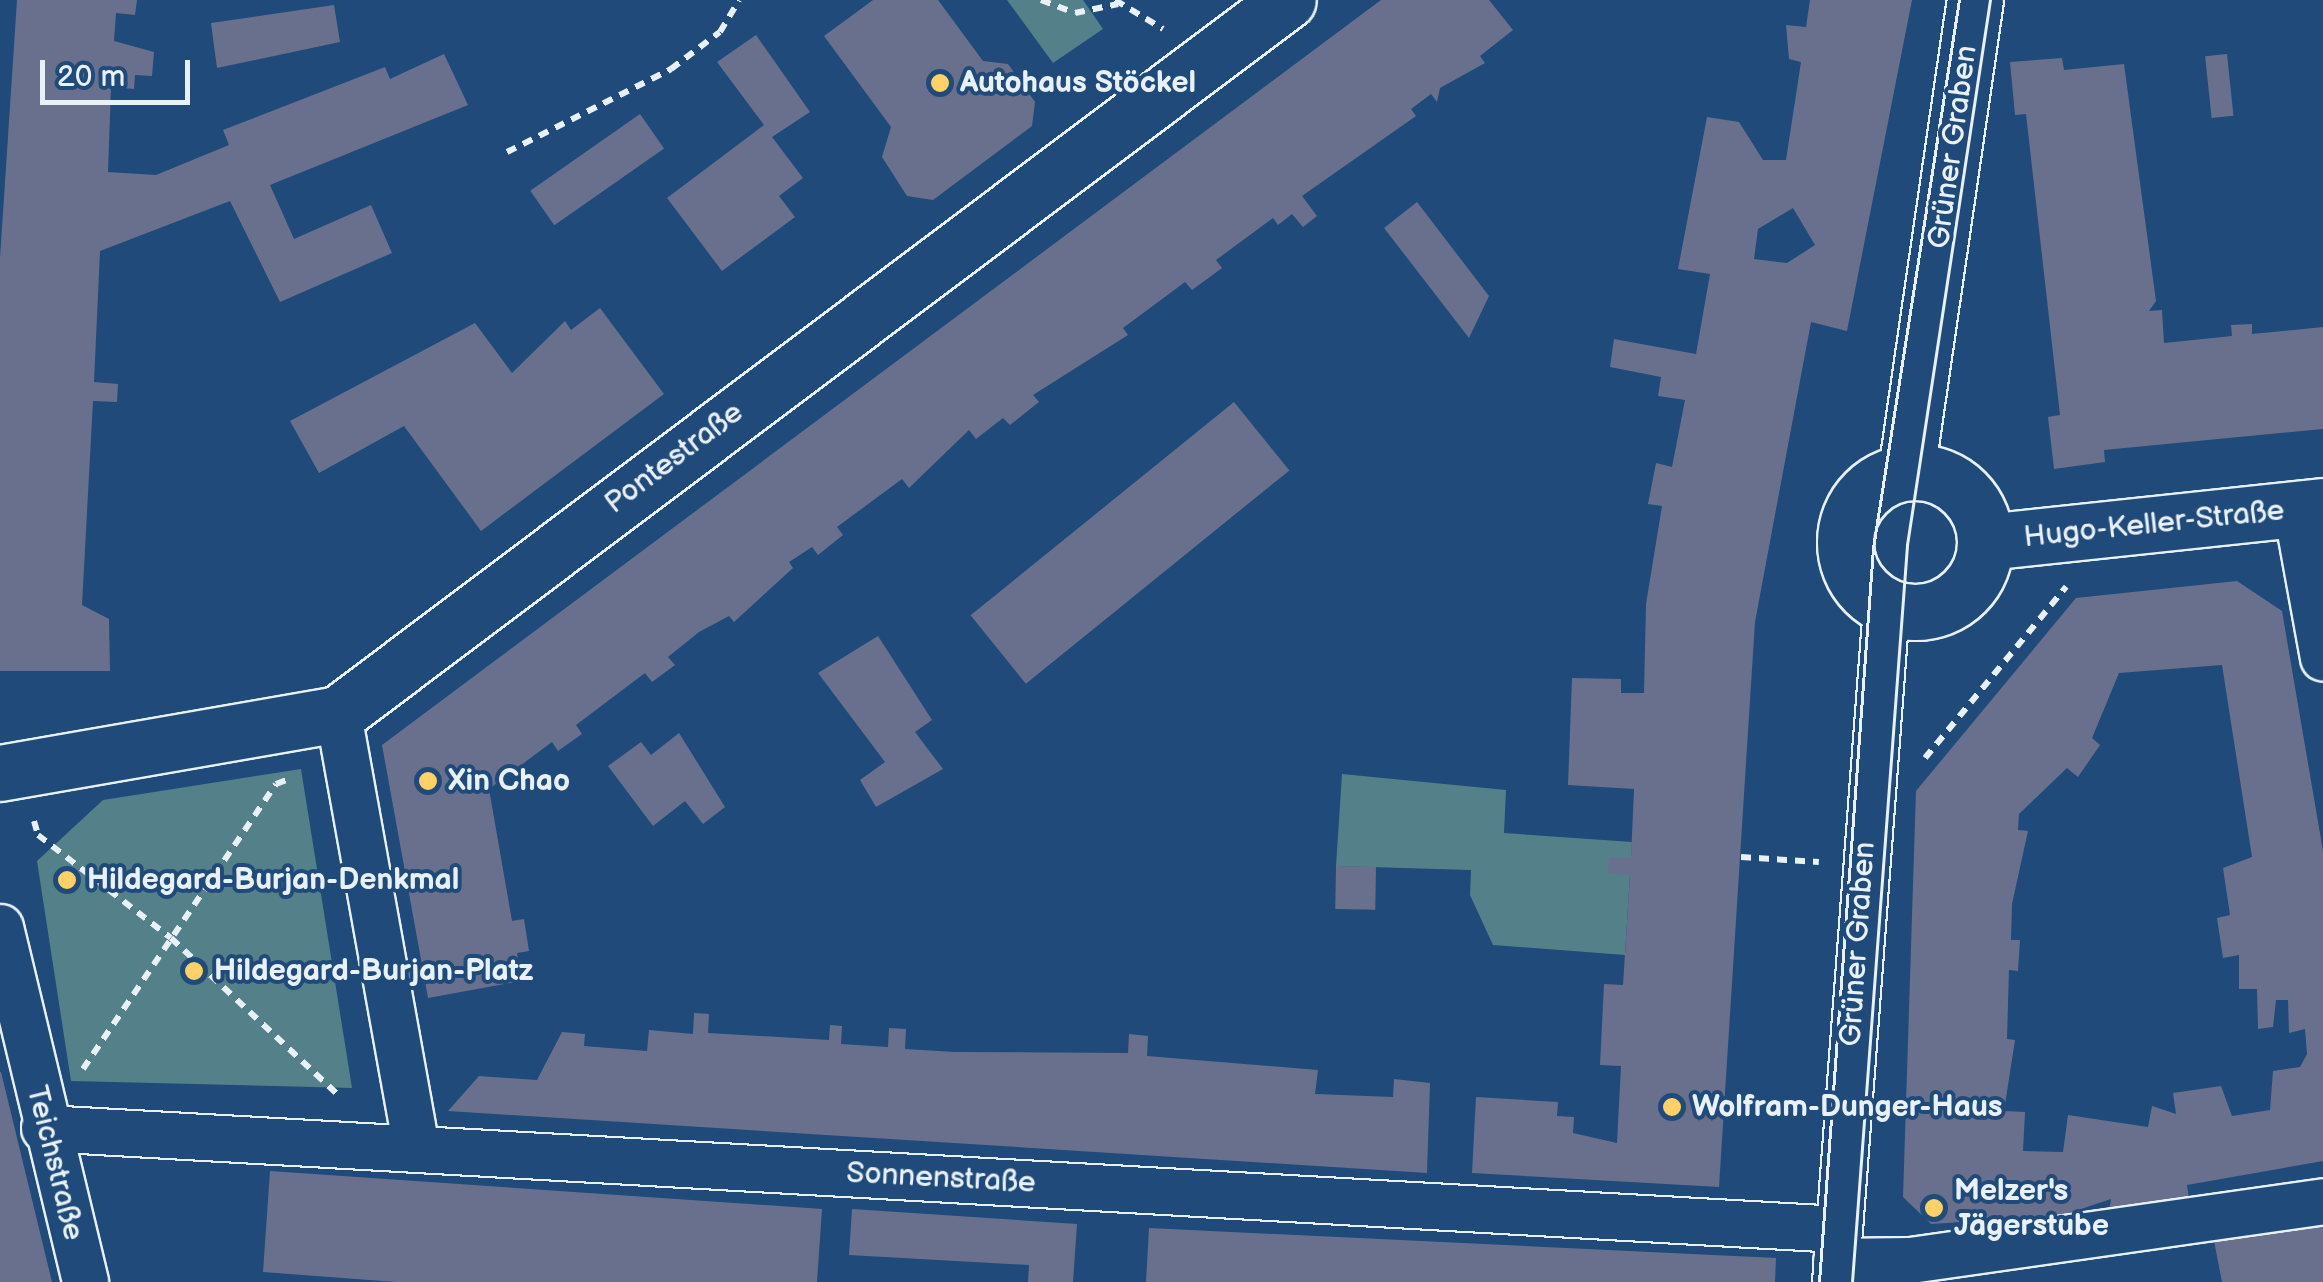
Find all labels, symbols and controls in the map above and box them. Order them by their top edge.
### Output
scale bar [45,40,195,102]
street label: Grüner Graben [1921,43,1985,251]
text: 20 m [57,59,125,95]
place label: Autohaus Stöckel [960,65,1196,101]
marker: Autohaus Stöckel [929,72,951,94]
street label: Pontestraße [598,394,750,522]
street label: Hugo-Keller-Straße [2022,492,2286,556]
place label: Xin Chao [448,763,570,799]
marker: Xin Chao [417,770,439,792]
street label: Grüner Graben [1833,840,1883,1048]
place label: Hildegard-Burjan-Denkmal [87,862,459,898]
marker: Hildegard-Burjan-Denkmal [56,869,78,891]
place label: Hildegard-Burjan-Platz [214,953,534,989]
marker: Hildegard-Burjan-Platz [183,960,205,982]
street label: Teichstraße [18,1082,92,1244]
place label: Wolfram-Dunger-Haus [1692,1089,2003,1125]
marker: Wolfram-Dunger-Haus [1661,1096,1683,1118]
street label: Sonnenstraße [845,1155,1037,1201]
place label: Melzer's Jägerstube [1954,1173,2109,1244]
marker: Melzer's Jägerstube [1923,1197,1945,1219]

